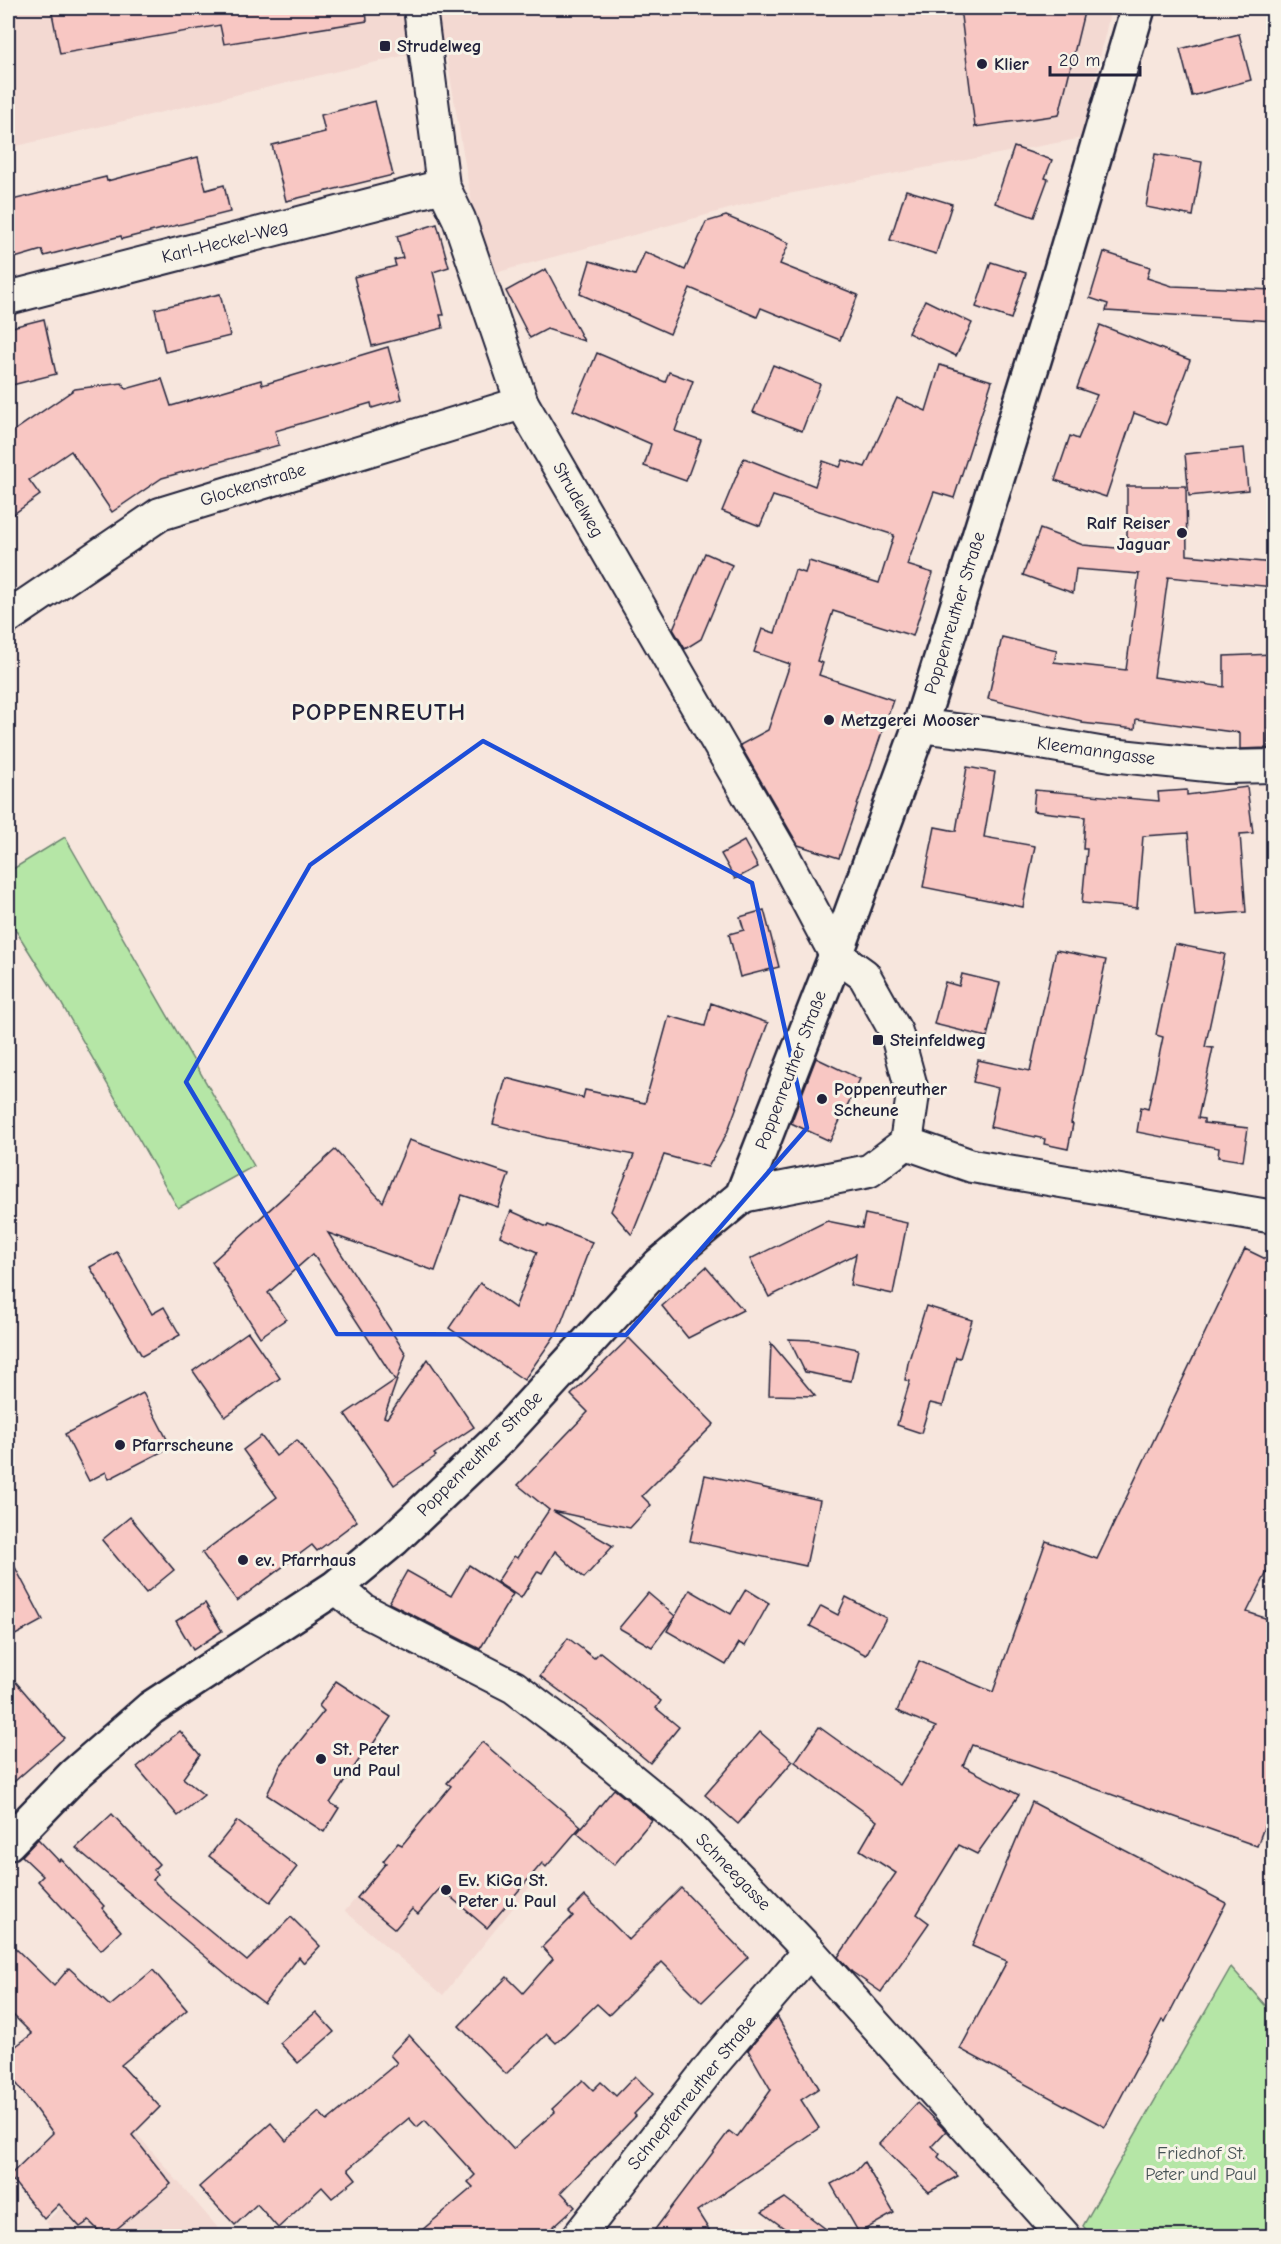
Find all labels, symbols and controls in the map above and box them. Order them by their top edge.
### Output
place label: Strudelweg [397,36,482,57]
marker: Strudelweg [378,39,392,53]
scale bar [1050,39,1140,77]
text: 20 m [1059,50,1100,71]
place label: Klier [994,54,1030,75]
marker: Klier [975,57,989,71]
street label: Karl-Heckel-Weg [160,216,290,268]
street label: Glockenstraße [198,459,308,511]
street label: Strudelweg [548,459,608,541]
place label: Ralf Reiser Jaguar [1086,513,1171,555]
marker: Ralf Reiser Jaguar [1175,526,1189,540]
street label: Poppenreuther Straße [920,529,990,697]
district label: POPPENREUTH [291,698,467,726]
place label: Metzgerei Mooser [841,710,980,731]
marker: Metzgerei Mooser [822,713,836,727]
street label: Kleemanngasse [1036,732,1156,770]
street label: Poppenreuther Straße [751,988,831,1152]
place label: Steinfeldweg [890,1030,986,1051]
marker: Steinfeldweg [871,1033,885,1047]
place label: Poppenreuther Scheune [834,1079,948,1121]
marker: Poppenreuther Scheune [815,1092,829,1106]
street label: Poppenreuther Straße [413,1387,547,1521]
place label: Pfarrscheune [132,1435,234,1456]
marker: Pfarrscheune [113,1438,127,1452]
place label: ev. Pfarrhaus [255,1550,356,1571]
marker: ev. Pfarrhaus [236,1553,250,1567]
place label: St. Peter und Paul [333,1739,401,1781]
marker: St. Peter und Paul [314,1752,328,1766]
street label: Schneegasse [691,1829,775,1915]
place label: Ev. KiGa St. Peter u. Paul [458,1870,556,1912]
marker: Ev. KiGa St. Peter u. Paul [439,1883,453,1897]
street label: Schnepfenreuther Straße [623,2012,761,2174]
park label: Friedhof St. Peter und Paul [1145,2143,1257,2185]

